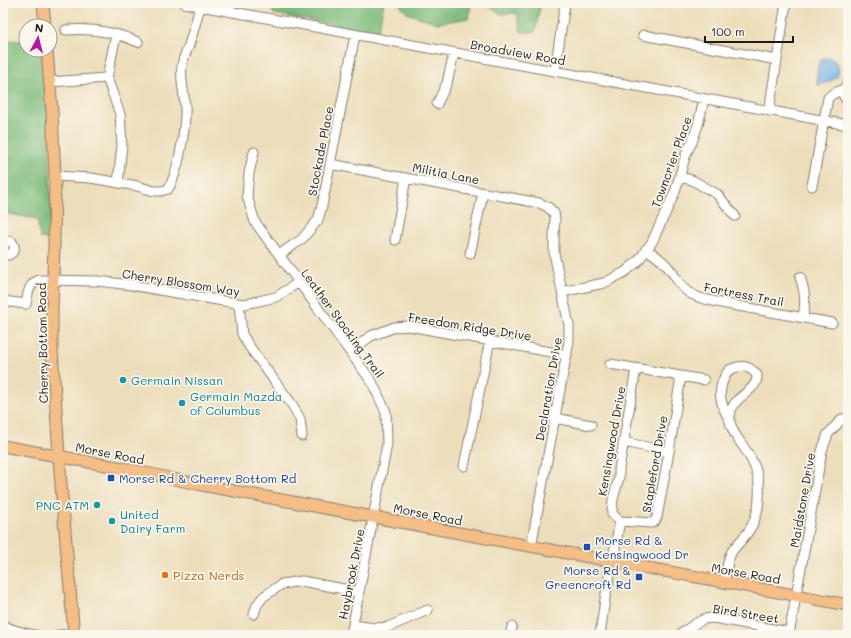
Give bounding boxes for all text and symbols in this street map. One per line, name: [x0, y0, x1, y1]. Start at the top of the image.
north arrow: [18, 18, 58, 58]
scale bar: [705, 18, 793, 44]
text: N: [34, 20, 44, 36]
text: 100 m: [711, 23, 745, 39]
street label: Broadview Road: [469, 36, 567, 68]
street label: Stockade Place: [303, 105, 337, 197]
street label: Towncrier Place: [647, 114, 695, 210]
street label: Militia Lane: [411, 159, 481, 187]
street label: Cherry Blossom Way: [121, 265, 241, 299]
street label: Leather Stocking Trail: [298, 265, 388, 381]
street label: Fortress Trail: [703, 278, 785, 310]
street label: Cherry Bottom Road: [33, 282, 51, 403]
street label: Freedom Ridge Drive: [407, 308, 533, 344]
street label: Declaration Drive: [531, 336, 565, 442]
place label: Germain Nissan: [131, 372, 223, 388]
marker: Germain Nissan: [118, 375, 128, 385]
street label: Kensingwood Drive: [593, 385, 629, 497]
place label: Germain Mazda of Columbus: [190, 388, 282, 418]
marker: Germain Mazda of Columbus: [177, 398, 187, 408]
street label: Stapleford Drive: [638, 414, 670, 514]
street label: Morse Road: [74, 438, 146, 468]
street label: Maidstone Drive: [786, 451, 818, 549]
place label: Morse Rd & Cherry Bottom Rd: [119, 470, 297, 486]
marker: Morse Rd & Cherry Bottom Rd: [106, 473, 116, 483]
place label: PNC ATM: [36, 497, 89, 513]
street label: Morse Road: [392, 499, 464, 529]
marker: PNC ATM: [92, 500, 102, 510]
place label: United Dairy Farm: [120, 506, 185, 536]
marker: United Dairy Farm: [107, 516, 117, 526]
street label: Haybrook Drive: [334, 527, 368, 621]
place label: Morse Rd & Kensingwood Dr: [595, 532, 689, 562]
marker: Morse Rd & Kensingwood Dr: [582, 542, 592, 552]
street label: Morse Road: [710, 559, 782, 587]
place label: Morse Rd & Greencroft Rd: [545, 562, 631, 592]
place label: Pizza Nerds: [173, 567, 245, 583]
marker: Pizza Nerds: [160, 570, 170, 580]
marker: Morse Rd & Greencroft Rd: [634, 572, 644, 582]
street label: Bird Street: [712, 600, 780, 626]

